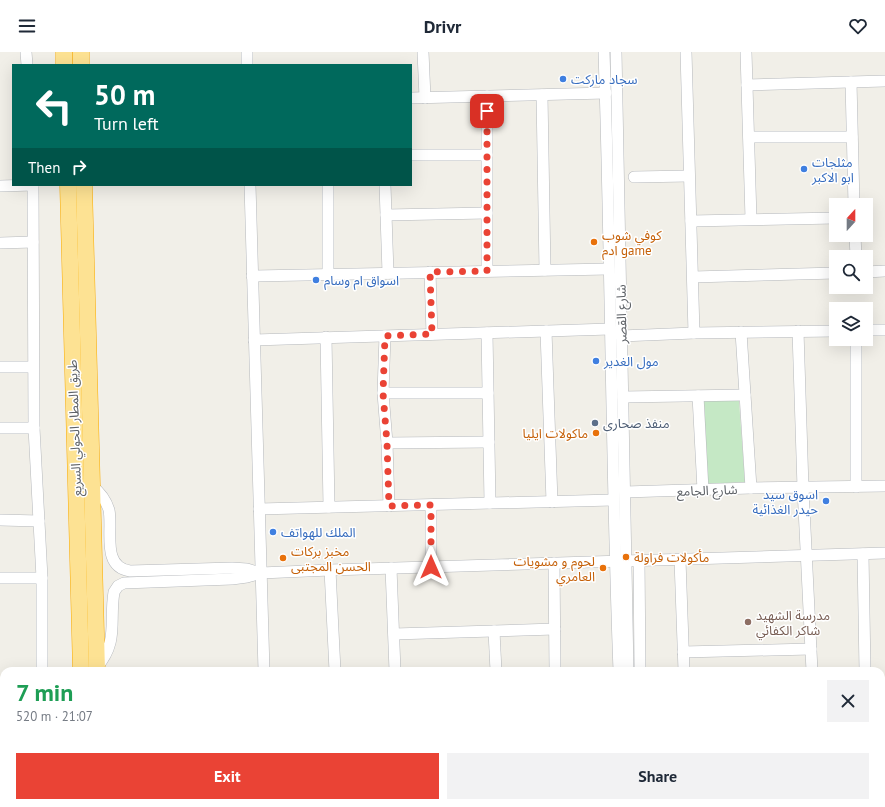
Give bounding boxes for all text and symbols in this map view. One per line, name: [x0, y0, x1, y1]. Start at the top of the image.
icon: menu: [16, 15, 38, 37]
text: Drivr: [424, 15, 461, 38]
icon: heart: [847, 15, 869, 37]
place label: سجاد ماركت: [571, 71, 637, 88]
marker: سجاد ماركت: [558, 74, 568, 84]
text: 50 m: [94, 76, 155, 113]
icon: left: [28, 80, 80, 132]
pin: [470, 94, 504, 128]
icon: arrive: [476, 100, 498, 122]
text: Turn left: [94, 112, 159, 135]
place label: مثلجات ابو الاكبر: [811, 154, 854, 186]
icon: right: [68, 156, 90, 178]
text: Then: [28, 158, 60, 177]
marker: مثلجات ابو الاكبر: [799, 164, 809, 174]
north arrow: [829, 198, 873, 242]
map controls: [829, 198, 873, 346]
place label: كوفي شوب ادم game: [602, 227, 662, 260]
marker: كوفي شوب ادم game: [589, 237, 599, 247]
button: search: [829, 250, 873, 294]
place label: اسواق ام وسام: [324, 272, 399, 290]
marker: اسواق ام وسام: [311, 275, 321, 285]
street label: شارع القصر: [612, 284, 633, 345]
button: layers: [829, 302, 873, 346]
place label: مول الغدير: [603, 353, 659, 370]
marker: مول الغدير: [591, 356, 601, 366]
street label: طريق المطار الحولي السريع: [64, 359, 87, 497]
place label: منفذ صحارى: [603, 415, 670, 432]
marker: منفذ صحارى: [590, 418, 600, 428]
place label: ماكولات ايليا: [522, 425, 588, 442]
marker: ماكولات ايليا: [591, 428, 601, 438]
street label: شارع الجامع: [676, 481, 738, 502]
place label: اسوق سيد حيدر الغذائية: [752, 486, 818, 518]
marker: اسوق سيد حيدر الغذائية: [821, 496, 831, 506]
place label: الملك للهواتف: [281, 524, 356, 541]
marker: الملك للهواتف: [268, 527, 278, 537]
place label: مخبز بركات الحسن المجتبى: [291, 543, 371, 575]
position arrow: [410, 546, 452, 588]
place label: مأكولات فراولة: [634, 549, 709, 566]
marker: مأكولات فراولة: [621, 552, 631, 562]
marker: مخبز بركات الحسن المجتبى: [278, 553, 288, 563]
place label: لحوم و مشويات العامري: [514, 553, 595, 587]
marker: لحوم و مشويات العامري: [598, 563, 608, 573]
place label: مدرسة الشهيد شاكر الكفائي: [756, 607, 830, 641]
marker: مدرسة الشهيد شاكر الكفائي: [743, 617, 753, 627]
text: 7 min: [16, 677, 73, 708]
button: close: [827, 680, 869, 722]
text: 520 m · 21:07: [16, 708, 93, 725]
button: Exit: [16, 753, 439, 799]
button: Share: [447, 753, 869, 799]

